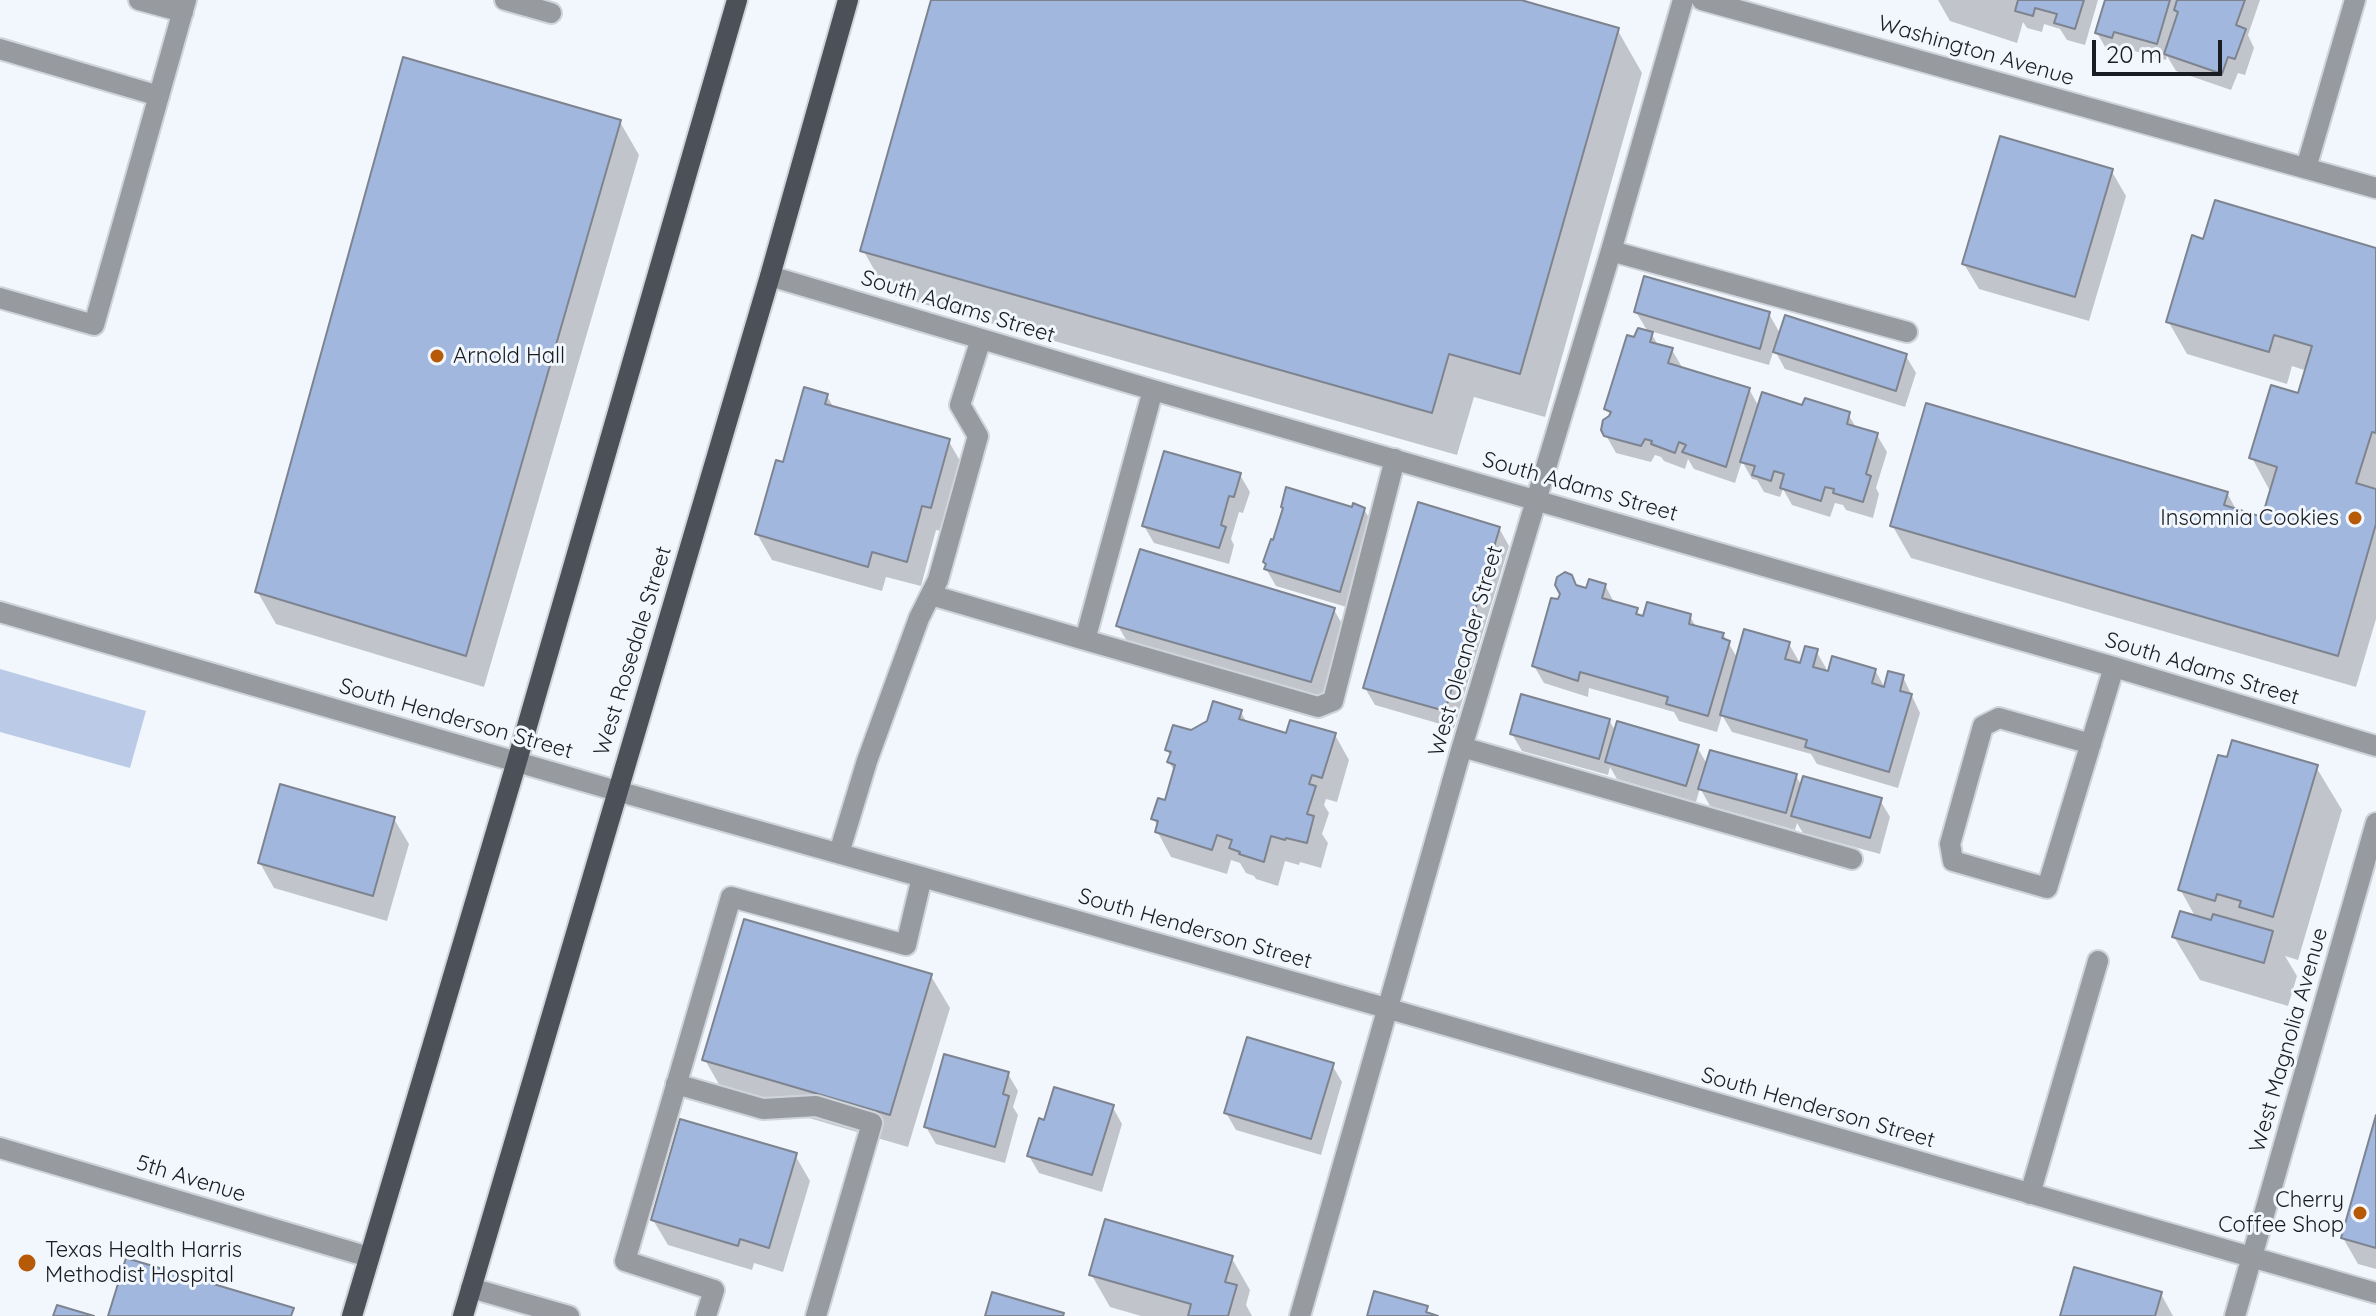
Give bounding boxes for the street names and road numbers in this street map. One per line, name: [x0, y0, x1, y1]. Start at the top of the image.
street label: Washington Avenue: [1875, 10, 2077, 92]
street label: South Adams Street: [858, 265, 1058, 349]
street label: South Adams Street: [1479, 447, 1681, 527]
street label: West Rosedale Street: [589, 543, 677, 759]
street label: West Oleander Street: [1423, 543, 1509, 759]
street label: South Adams Street: [2102, 627, 2302, 711]
street label: South Henderson Street: [336, 673, 576, 765]
street label: South Henderson Street: [1075, 883, 1315, 975]
street label: West Magnolia Avenue: [2244, 925, 2334, 1155]
street label: South Henderson Street: [1698, 1062, 1938, 1154]
street label: 5th Avenue: [133, 1150, 249, 1208]

